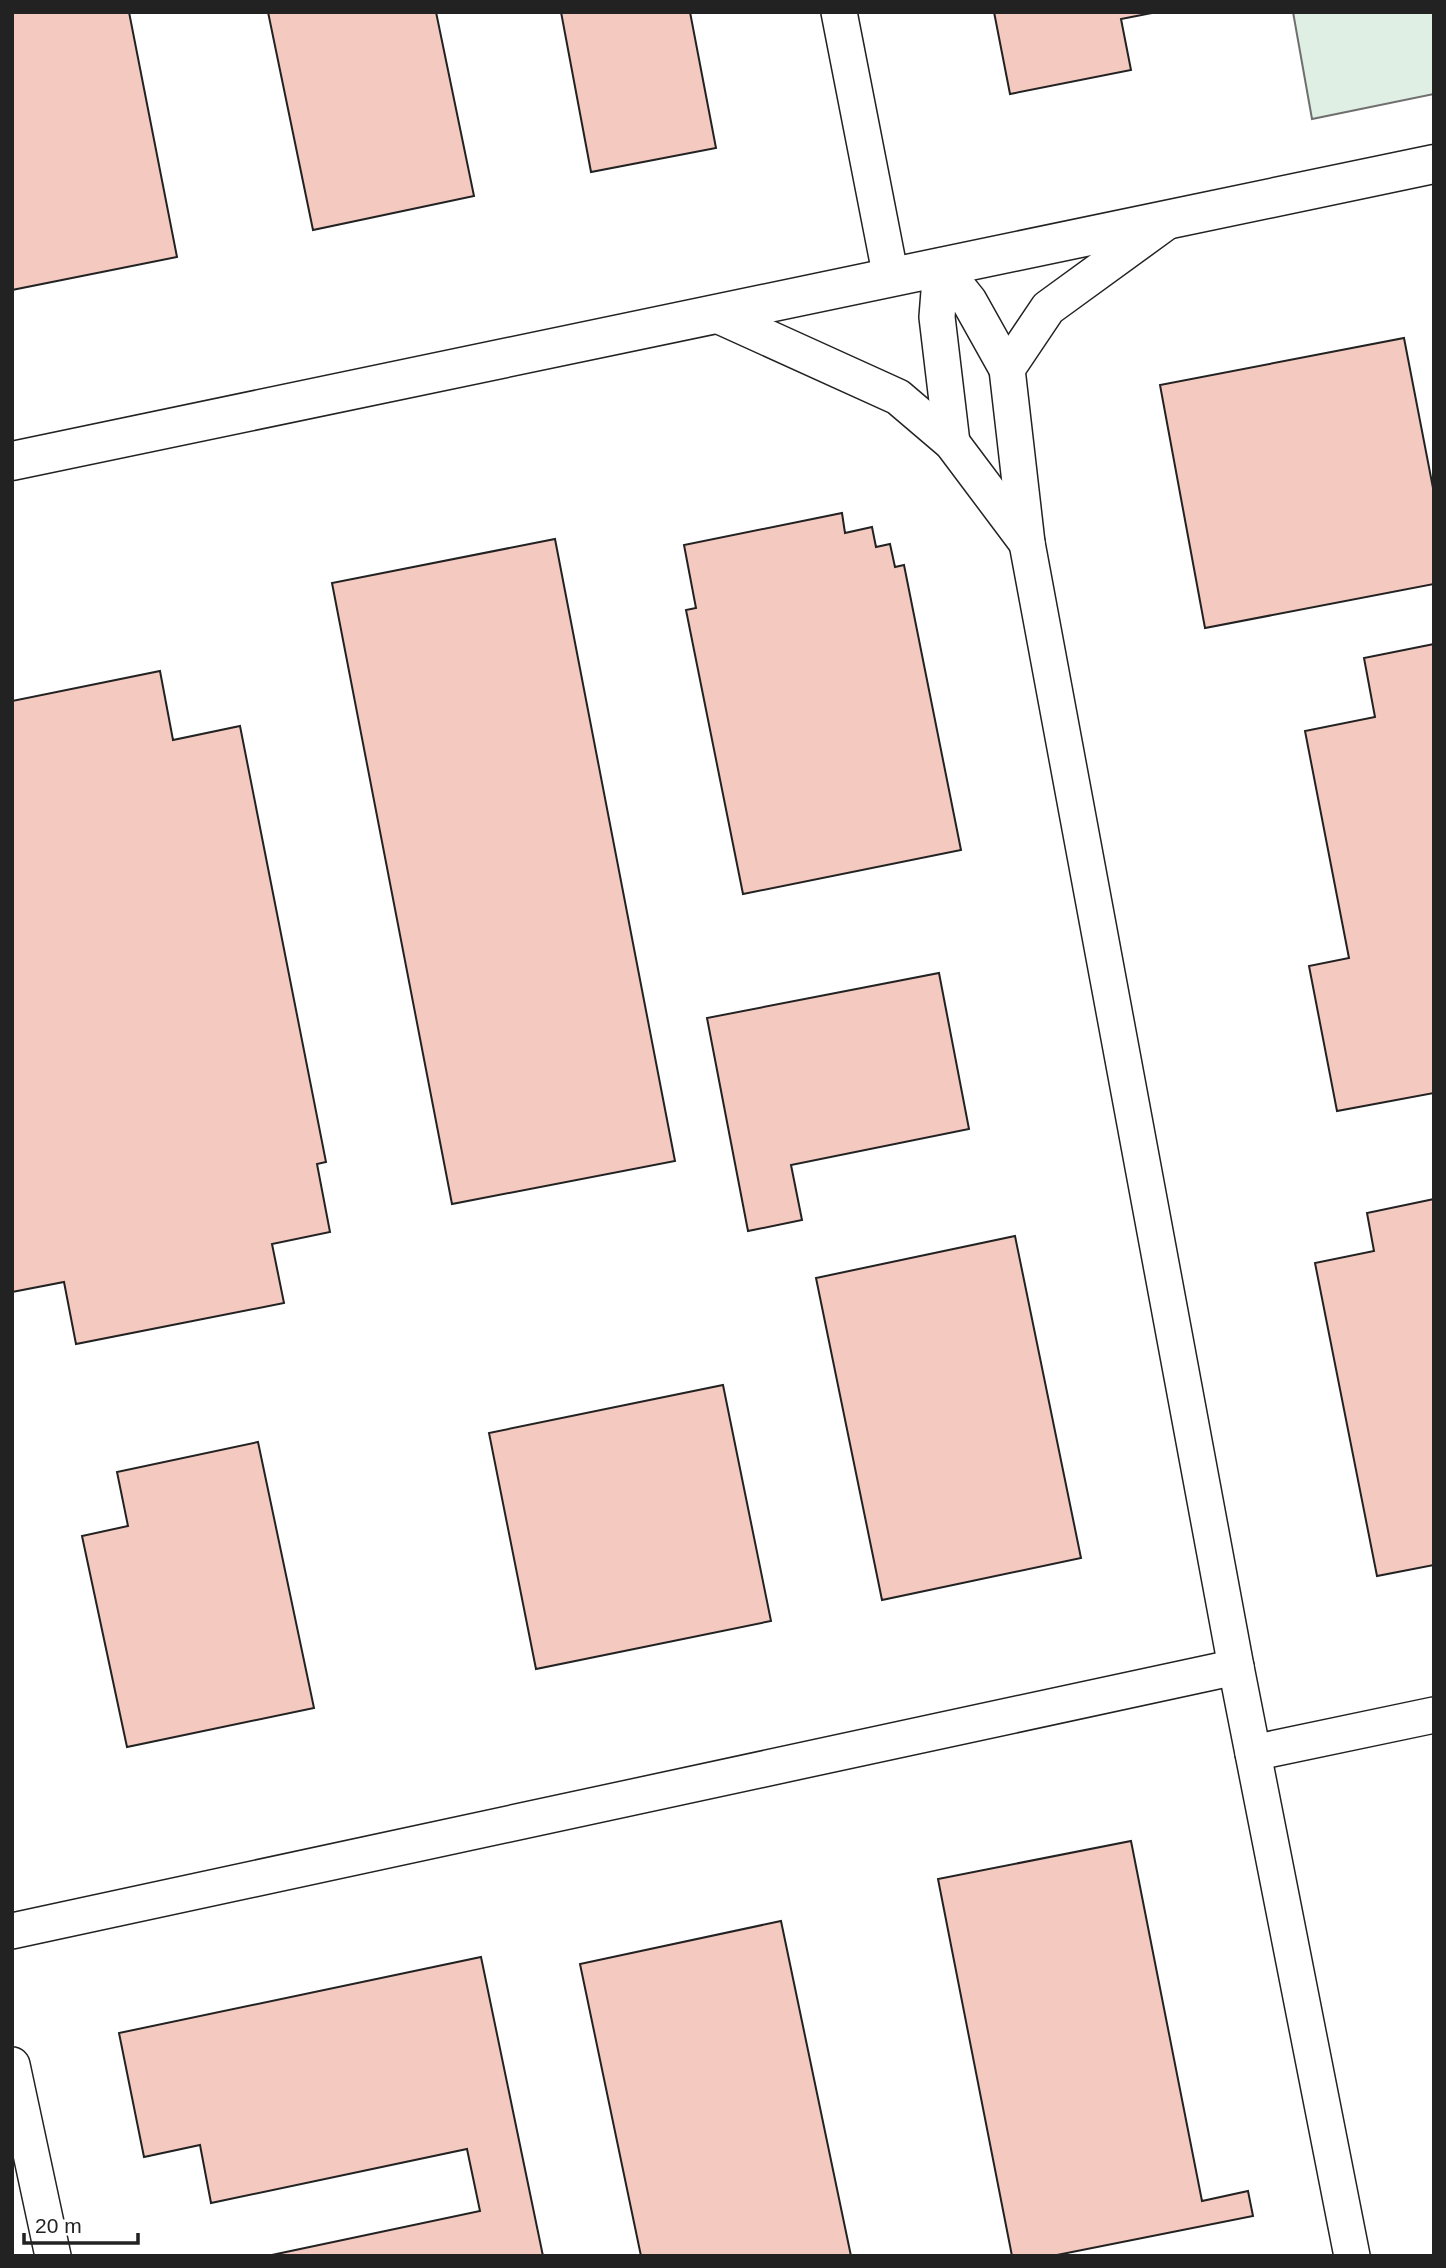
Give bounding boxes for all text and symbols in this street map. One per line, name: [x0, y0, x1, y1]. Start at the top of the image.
scale bar: [24, 2202, 138, 2246]
text: 20 m: [35, 2214, 82, 2237]

